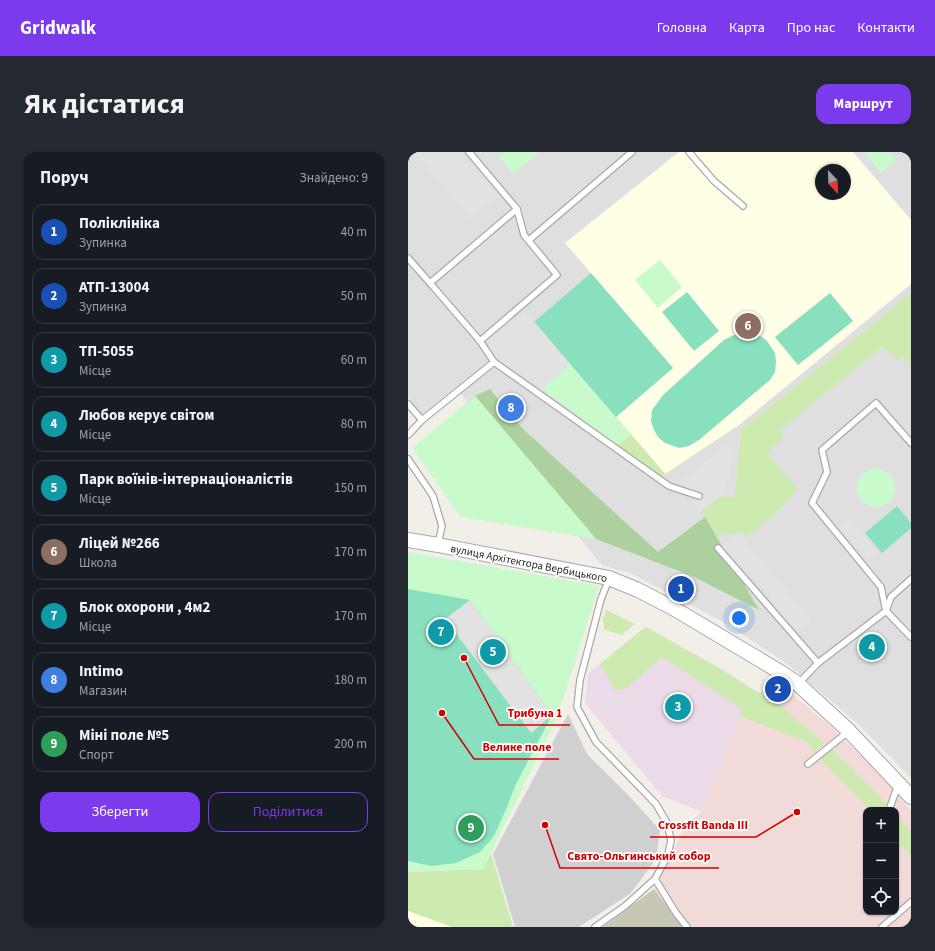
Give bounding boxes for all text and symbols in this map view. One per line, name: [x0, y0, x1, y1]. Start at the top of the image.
text: Gridwalk: [20, 15, 96, 42]
text: Головна: [657, 18, 707, 38]
text: Карта: [729, 18, 765, 38]
text: Про нас: [787, 18, 835, 38]
text: Контакти: [857, 18, 915, 38]
text: Як дістатися: [24, 84, 185, 124]
button: Маршрут: [816, 84, 911, 124]
north arrow: [815, 164, 851, 200]
text: Поруч: [40, 166, 89, 190]
text: Знайдено: 9: [300, 169, 368, 187]
text: Поліклініка: [79, 213, 160, 234]
text: 1: [51, 223, 57, 241]
text: 40 m: [341, 223, 367, 241]
text: Зупинка: [79, 234, 127, 252]
text: АТП-13004: [79, 277, 149, 298]
text: 2: [51, 287, 57, 305]
text: 50 m: [341, 287, 367, 305]
text: Зупинка: [79, 298, 127, 316]
pin: 6: [735, 311, 761, 341]
text: ТП-5055: [79, 341, 134, 362]
text: 3: [51, 351, 57, 369]
text: 60 m: [341, 351, 367, 369]
text: Місце: [79, 362, 111, 380]
pin: 8: [498, 393, 524, 423]
text: Любов керує світом: [79, 405, 214, 426]
text: 4: [51, 415, 57, 433]
text: 80 m: [341, 415, 367, 433]
text: Місце: [79, 426, 111, 444]
text: Парк воїнів-інтернаціоналістів: [79, 469, 293, 490]
text: 5: [51, 479, 57, 497]
text: 150 m: [334, 479, 367, 497]
text: Місце: [79, 490, 111, 508]
text: Ліцей №266: [79, 533, 160, 554]
street label: вулиця Архітектора Вербицького: [449, 541, 609, 586]
text: 6: [51, 543, 57, 561]
text: 170 m: [334, 543, 367, 561]
text: Школа: [79, 554, 117, 572]
pin: 1: [668, 574, 694, 604]
text: Блок охорони , 4м2: [79, 597, 210, 618]
text: 7: [51, 607, 57, 625]
text: 170 m: [334, 607, 367, 625]
your location: [729, 608, 749, 628]
pin: 7: [428, 617, 454, 647]
text: Місце: [79, 618, 111, 636]
pin: 4: [859, 632, 885, 662]
pin: 5: [480, 637, 506, 667]
text: Intimo: [79, 661, 123, 682]
text: 8: [51, 671, 57, 689]
text: 180 m: [334, 671, 367, 689]
pin: 2: [765, 674, 791, 704]
text: Магазин: [79, 682, 127, 700]
pin: 3: [665, 692, 691, 722]
callout: Трибуна 1: [499, 701, 570, 725]
text: Трибуна 1: [508, 705, 562, 722]
text: Міні поле №5: [79, 725, 169, 746]
text: 9: [51, 735, 57, 753]
text: 200 m: [334, 735, 367, 753]
callout: Велике поле: [474, 735, 559, 759]
text: Велике поле: [483, 739, 551, 756]
text: Спорт: [79, 746, 114, 764]
button: Зберегти: [40, 792, 200, 832]
button: Поділитися: [208, 792, 368, 832]
map controls: [863, 807, 899, 915]
button: +: [863, 807, 899, 843]
pin: 9: [458, 813, 484, 843]
callout: Crossfit Banda III: [650, 813, 756, 837]
text: Crossfit Banda III: [658, 817, 748, 834]
button: −: [863, 843, 899, 879]
callout: Свято-Ольгинський собор: [560, 844, 719, 868]
text: Свято-Ольгинський собор: [567, 848, 711, 865]
button: locate: [863, 879, 899, 915]

